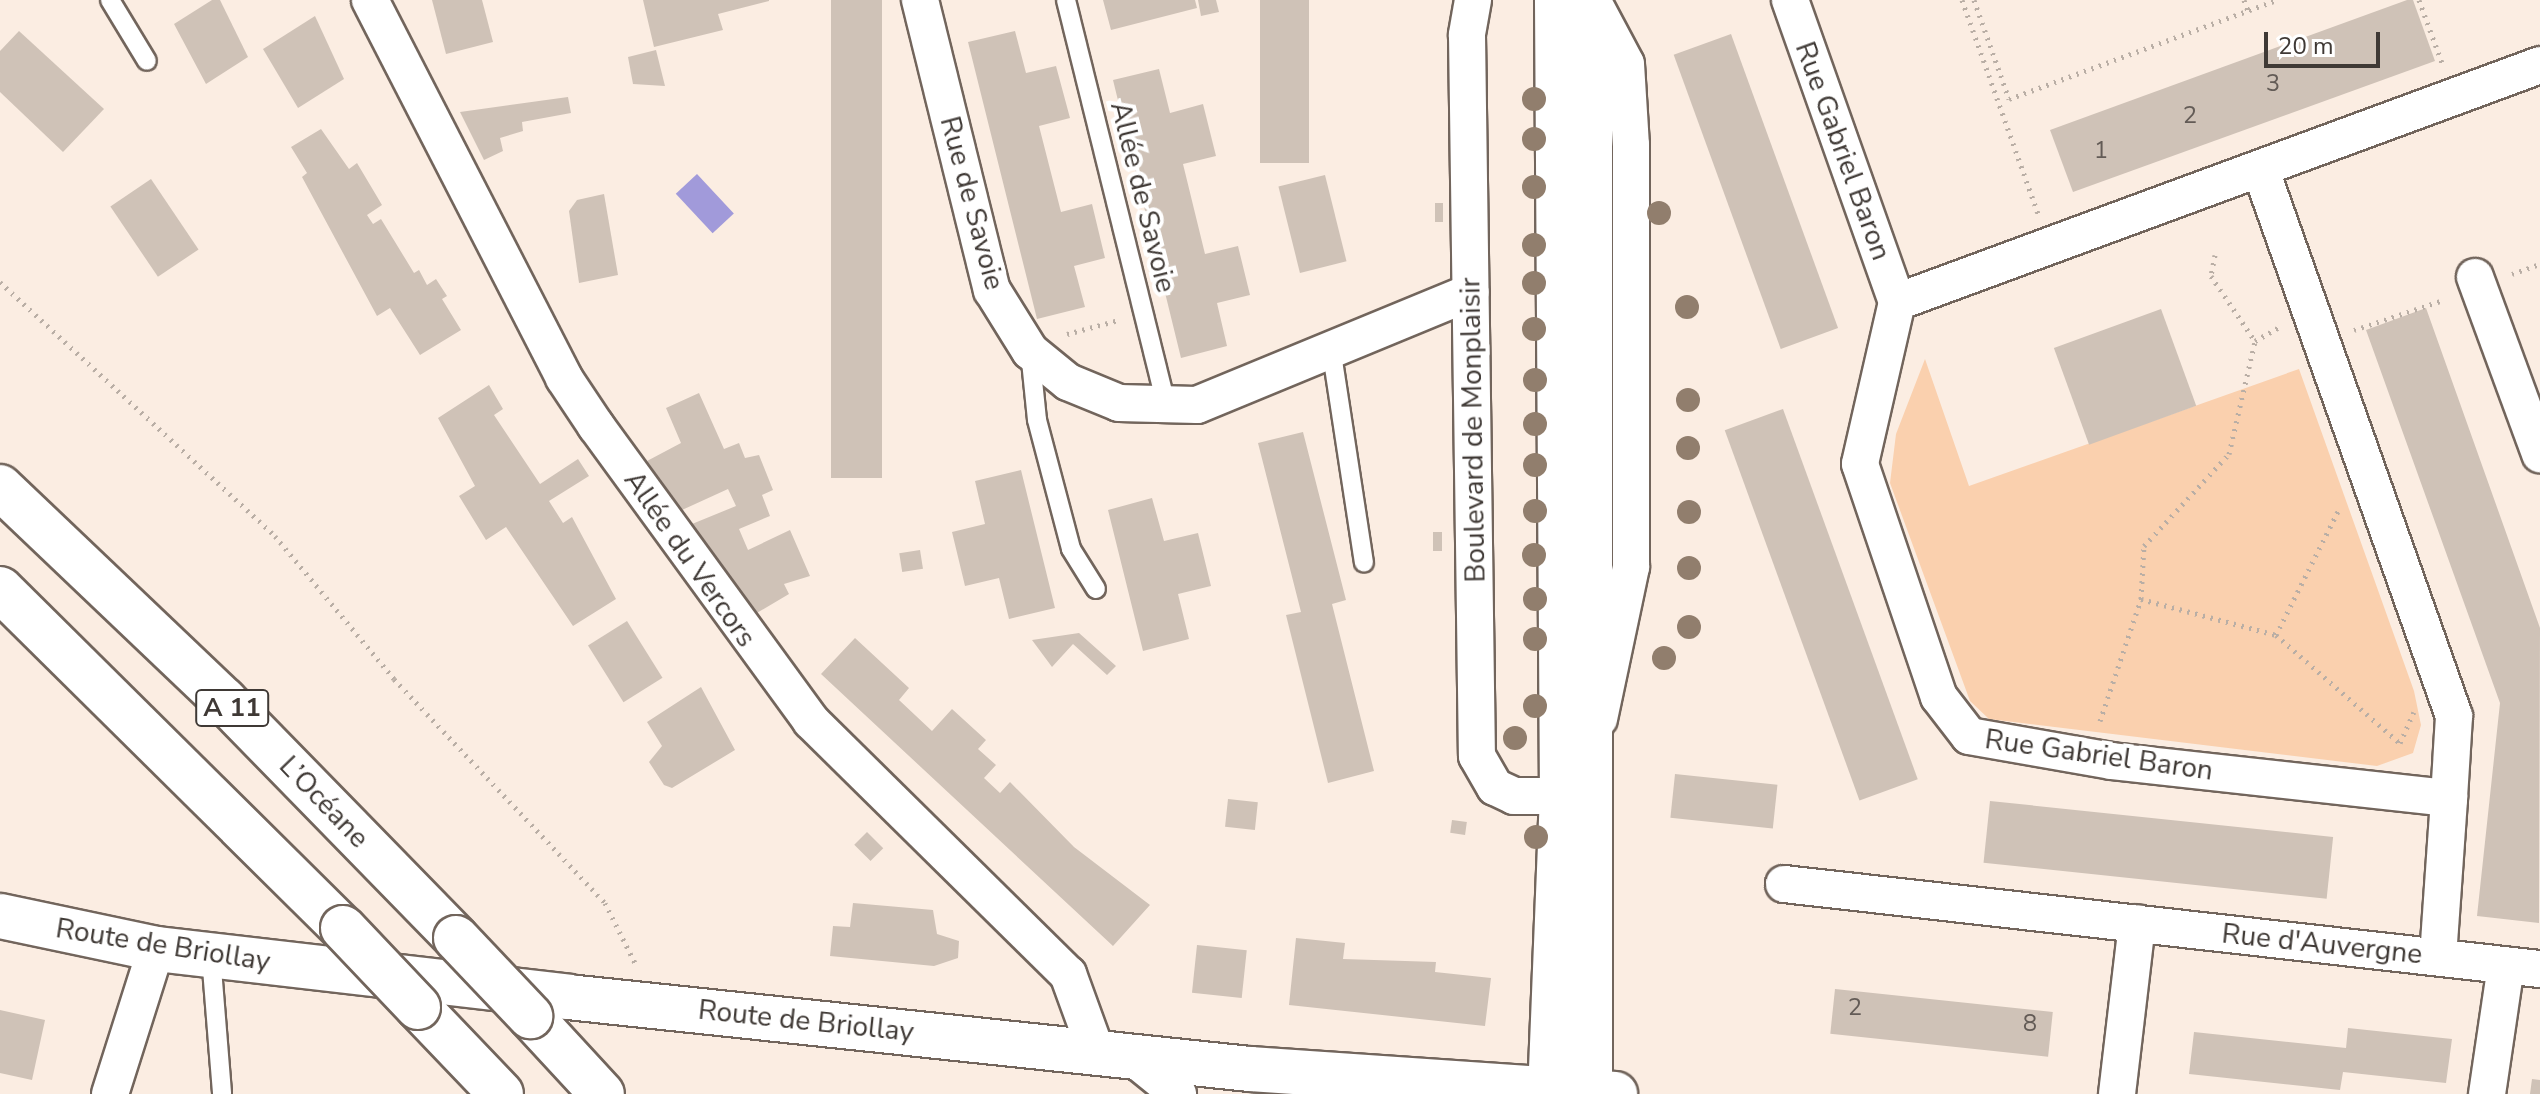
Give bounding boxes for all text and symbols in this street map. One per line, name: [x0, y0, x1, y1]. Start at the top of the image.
scale bar: [2268, 16, 2384, 66]
text: 20 m: [2278, 30, 2334, 62]
street label: Rue Gabriel Baron: [1788, 37, 1898, 265]
house number: 3: [2266, 70, 2280, 98]
street label: Allée de Savoie: [1103, 98, 1183, 296]
house number: 2: [2183, 102, 2197, 130]
street label: Rue de Savoie: [933, 113, 1011, 293]
house number: 1: [2094, 137, 2108, 165]
street label: Boulevard de Monplaisir: [1454, 277, 1492, 583]
street label: Allée du Vercors: [617, 465, 763, 653]
road number: A 11: [194, 686, 270, 730]
street label: Rue Gabriel Baron: [1983, 722, 2215, 788]
street label: L’Océane: [272, 749, 376, 855]
street label: Route de Briollay: [53, 911, 273, 979]
street label: Rue d'Auvergne: [2220, 917, 2424, 971]
street label: Route de Briollay: [697, 993, 915, 1049]
house number: 2: [1848, 994, 1862, 1022]
house number: 8: [2023, 1010, 2037, 1038]

